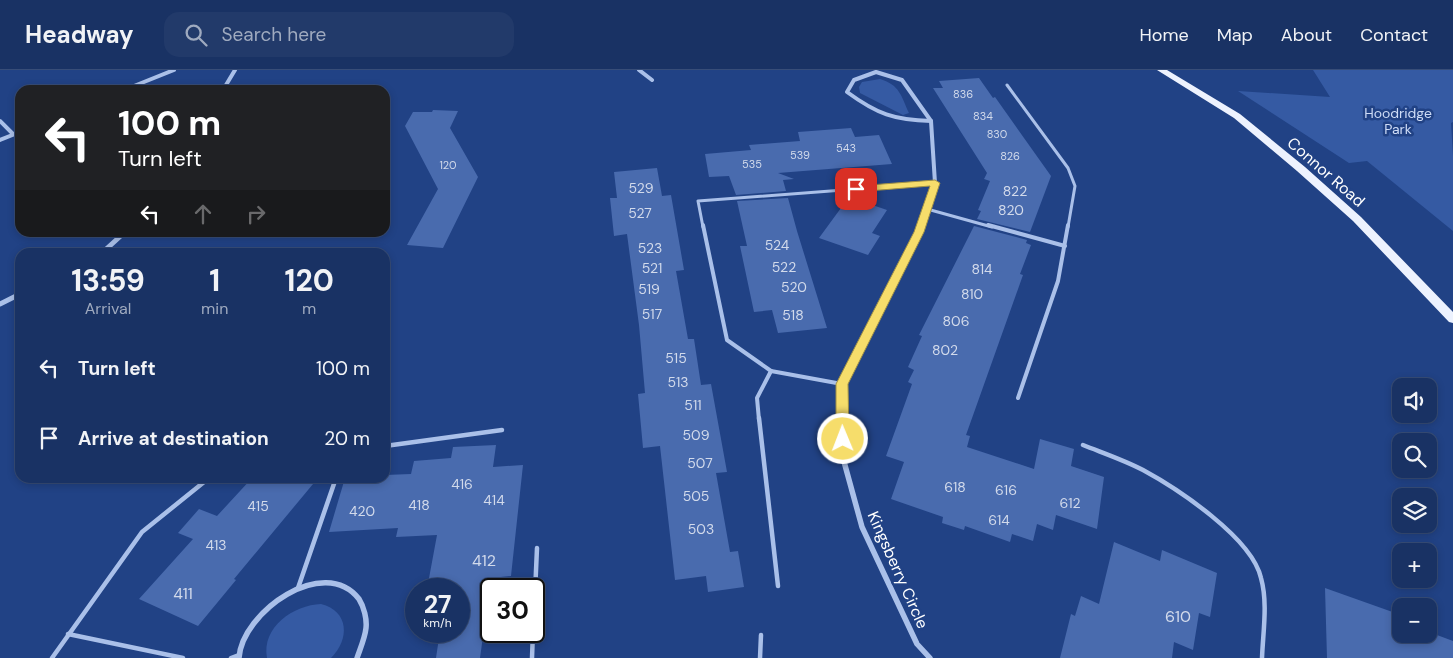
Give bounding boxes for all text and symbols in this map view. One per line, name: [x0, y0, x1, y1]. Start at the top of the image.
search box: [164, 12, 514, 57]
text: Headway: [25, 19, 134, 50]
icon: search: [182, 21, 210, 49]
text: Search here: [222, 22, 326, 47]
text: Home: [1139, 23, 1189, 47]
text: Map: [1217, 23, 1253, 47]
text: About: [1281, 23, 1332, 47]
text: Contact: [1360, 23, 1428, 47]
house number: 836: [953, 87, 973, 101]
text: 100 m: [118, 100, 221, 146]
park label: Hoodridge Park: [1364, 104, 1432, 138]
icon: left: [35, 105, 100, 170]
house number: 834: [973, 109, 993, 123]
house number: 830: [987, 127, 1007, 141]
street label: Connor Road: [1283, 133, 1369, 211]
house number: 543: [836, 141, 856, 155]
text: Turn left: [118, 144, 202, 173]
house number: 539: [790, 148, 810, 162]
house number: 826: [1000, 149, 1020, 163]
house number: 535: [742, 157, 762, 171]
house number: 120: [439, 158, 457, 172]
pin: [835, 168, 877, 210]
icon: arrive: [842, 175, 870, 203]
house number: 529: [628, 179, 654, 197]
house number: 822: [1003, 182, 1027, 200]
icon: left: [136, 200, 164, 228]
icon: ahead: [189, 200, 217, 228]
icon: right: [242, 200, 270, 228]
house number: 820: [998, 201, 1024, 219]
house number: 527: [628, 204, 652, 222]
house number: 524: [765, 236, 790, 254]
house number: 523: [638, 239, 662, 257]
house number: 522: [772, 258, 796, 276]
house number: 521: [642, 259, 662, 277]
house number: 814: [971, 260, 993, 278]
text: 13:59: [71, 261, 145, 300]
text: 1: [209, 261, 220, 300]
text: 120: [285, 261, 334, 300]
house number: 520: [781, 278, 807, 296]
house number: 519: [638, 280, 660, 298]
house number: 810: [961, 285, 983, 303]
text: Arrival: [85, 298, 131, 319]
text: min: [201, 298, 228, 319]
text: m: [302, 298, 316, 319]
house number: 517: [642, 305, 662, 323]
house number: 518: [782, 306, 804, 324]
house number: 806: [943, 312, 969, 330]
house number: 802: [932, 341, 958, 359]
house number: 515: [665, 349, 687, 367]
icon: left: [35, 354, 63, 382]
text: Turn left: [78, 356, 156, 381]
text: 100 m: [316, 356, 370, 381]
house number: 513: [667, 373, 689, 391]
map controls: [1392, 378, 1437, 643]
button: sound: [1392, 378, 1437, 423]
house number: 511: [684, 396, 702, 414]
position arrow: [816, 412, 868, 464]
icon: arrive: [35, 424, 63, 452]
text: Arrive at destination: [78, 426, 269, 451]
text: 20 m: [324, 426, 370, 451]
house number: 509: [683, 426, 710, 444]
button: search: [1392, 433, 1437, 478]
house number: 507: [687, 454, 713, 472]
house number: 416: [451, 475, 473, 493]
house number: 618: [944, 478, 966, 496]
house number: 616: [995, 481, 1017, 499]
house number: 505: [683, 487, 709, 505]
button: layers: [1392, 488, 1437, 533]
house number: 414: [483, 491, 505, 509]
house number: 612: [1059, 494, 1081, 512]
house number: 418: [408, 496, 430, 514]
house number: 415: [247, 497, 269, 515]
house number: 420: [349, 502, 375, 520]
street label: Kingsberry Circle: [863, 508, 933, 632]
house number: 614: [988, 511, 1010, 529]
house number: 503: [688, 520, 714, 538]
house number: 413: [205, 536, 227, 554]
button: +: [1392, 543, 1437, 588]
house number: 412: [472, 550, 496, 571]
speed limit sign: 30: [480, 578, 545, 643]
house number: 411: [173, 583, 193, 604]
text: 27: [424, 588, 451, 621]
button: −: [1392, 598, 1437, 643]
house number: 610: [1165, 606, 1191, 627]
text: km/h: [423, 615, 452, 631]

